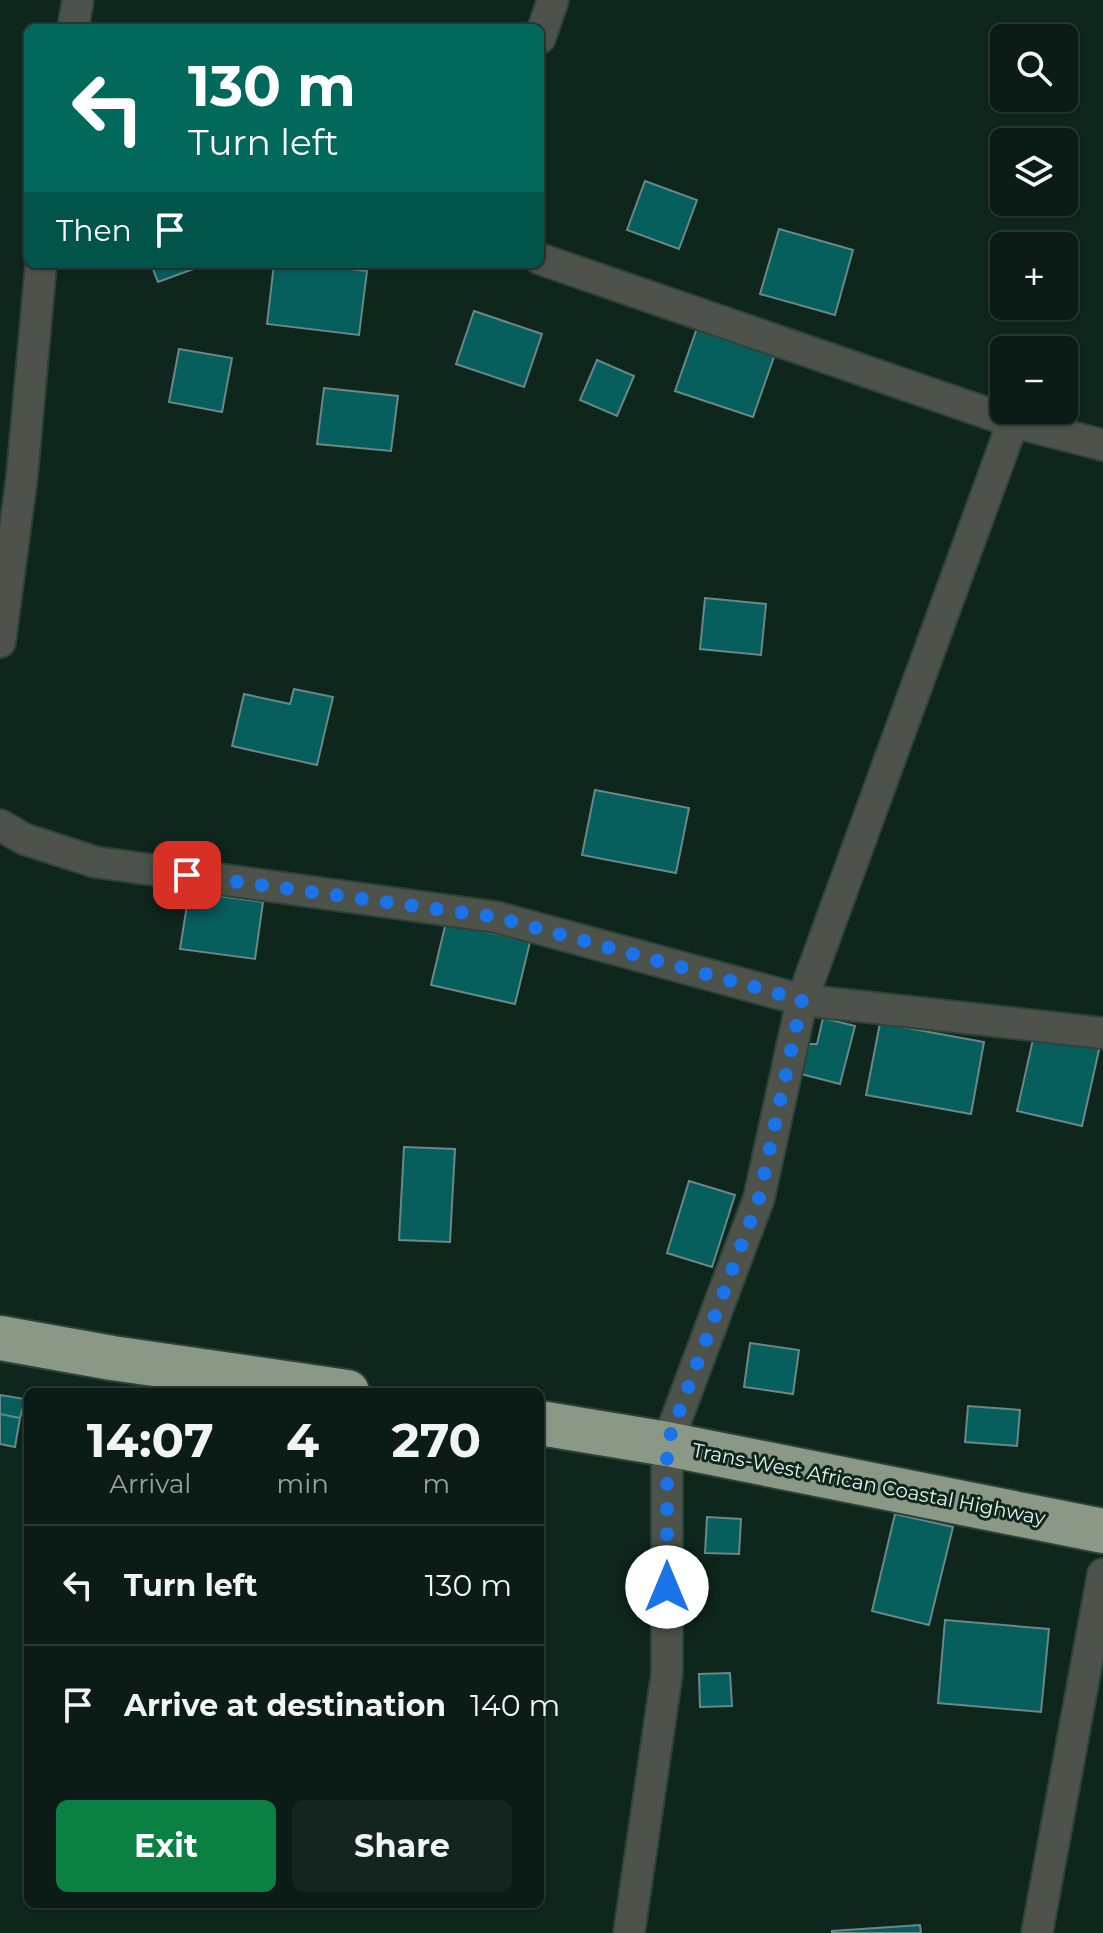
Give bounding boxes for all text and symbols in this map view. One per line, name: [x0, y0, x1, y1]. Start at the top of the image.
map controls: [990, 24, 1078, 424]
button: search: [990, 24, 1078, 112]
text: 130 m: [188, 52, 356, 120]
icon: left: [56, 56, 160, 160]
text: Turn left: [188, 120, 339, 164]
button: layers: [990, 128, 1078, 216]
icon: arrive: [148, 208, 192, 252]
text: Then: [56, 212, 132, 249]
button: +: [990, 232, 1078, 320]
button: −: [990, 336, 1078, 424]
pin: [153, 841, 221, 909]
icon: arrive: [165, 853, 209, 897]
text: 14:07: [87, 1411, 214, 1469]
text: 4: [286, 1411, 319, 1469]
text: 270: [392, 1411, 481, 1469]
street label: Trans-West African Coastal Highway: [690, 1438, 1048, 1530]
text: Arrival: [109, 1468, 191, 1500]
text: min: [277, 1468, 329, 1500]
text: m: [423, 1468, 450, 1500]
position arrow: [625, 1545, 709, 1629]
icon: left: [56, 1563, 100, 1607]
text: Turn left: [124, 1567, 257, 1604]
text: 130 m: [425, 1567, 512, 1604]
icon: arrive: [56, 1683, 100, 1727]
text: Arrive at destination: [124, 1687, 446, 1724]
text: 140 m: [470, 1687, 560, 1724]
button: Exit: [56, 1800, 276, 1892]
button: Share: [292, 1800, 512, 1892]

